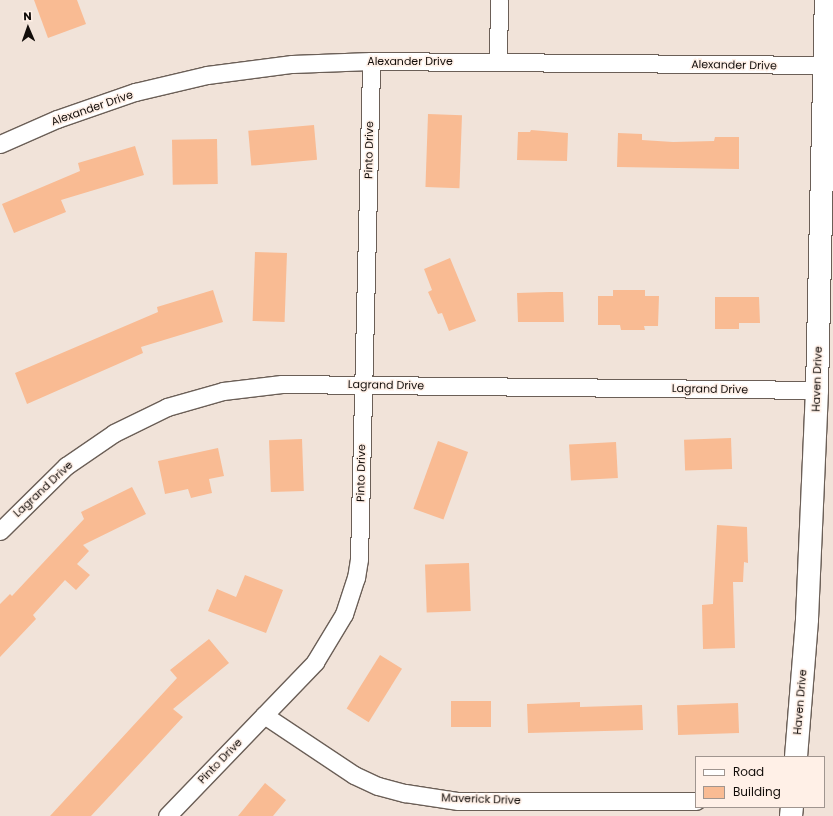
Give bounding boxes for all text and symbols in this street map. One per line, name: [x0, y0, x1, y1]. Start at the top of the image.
north arrow: [8, 8, 48, 48]
text: N: [23, 8, 32, 24]
street label: Alexander Drive: [367, 54, 453, 68]
street label: Alexander Drive: [691, 58, 777, 72]
street label: Alexander Drive: [49, 88, 135, 128]
street label: Pinto Drive: [362, 121, 376, 179]
street label: Haven Drive: [809, 346, 825, 412]
street label: Lagrand Drive: [348, 378, 424, 392]
street label: Lagrand Drive: [672, 382, 748, 396]
street label: Pinto Drive: [354, 444, 368, 502]
street label: Lagrand Drive: [11, 458, 75, 520]
street label: Haven Drive: [791, 669, 809, 735]
street label: Pinto Drive: [195, 736, 245, 786]
legend: [695, 756, 825, 808]
text: Road: [733, 763, 764, 780]
text: Building: [733, 783, 781, 800]
street label: Maverick Drive: [441, 791, 521, 807]

